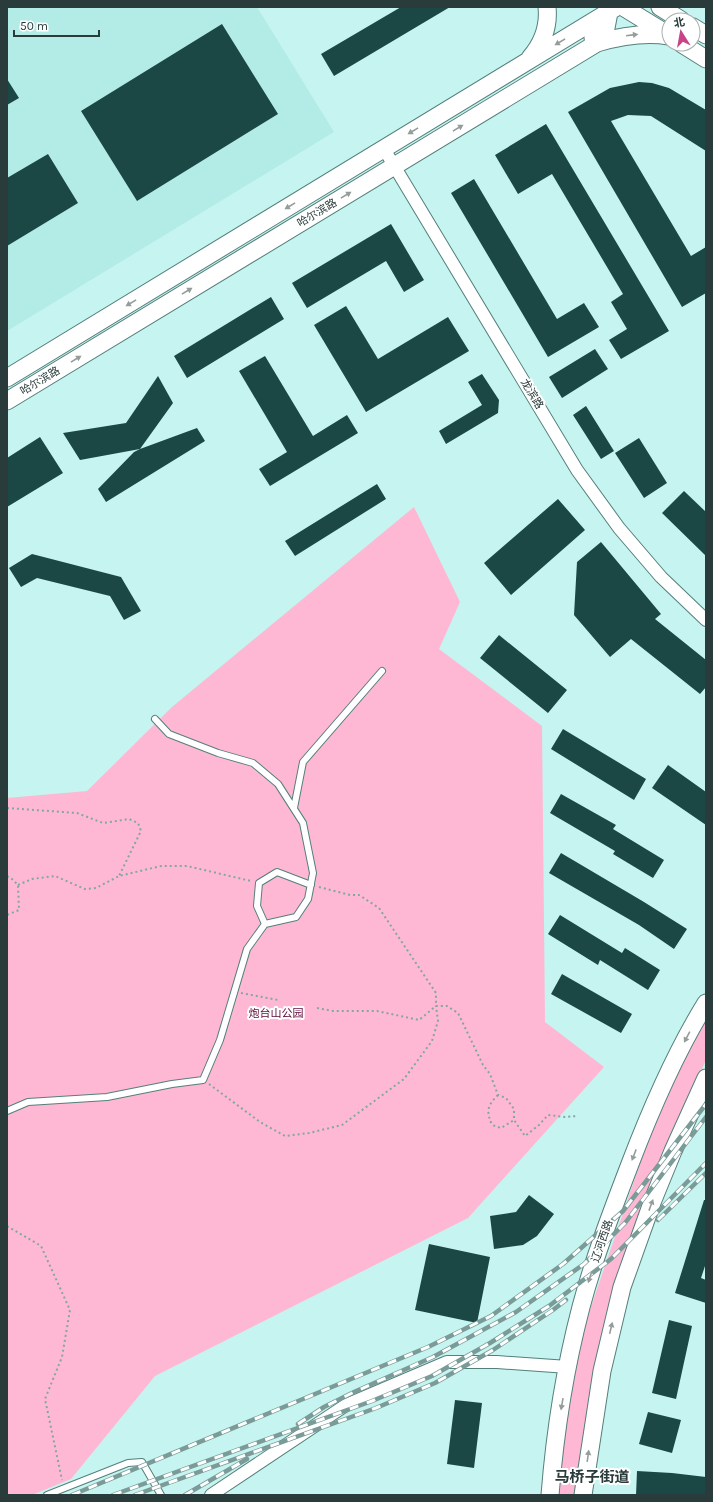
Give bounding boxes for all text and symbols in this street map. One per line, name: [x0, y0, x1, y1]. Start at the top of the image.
scale bar: [14, 12, 99, 38]
north arrow: [661, 12, 701, 52]
text: 北: [673, 15, 686, 30]
text: 50 m: [20, 19, 48, 33]
one-way arrow: [626, 32, 638, 38]
one-way arrow: [554, 38, 566, 45]
one-way arrow: [452, 124, 464, 131]
one-way arrow: [407, 128, 419, 135]
one-way arrow: [341, 191, 351, 199]
street label: 哈尔滨路: [295, 196, 339, 230]
one-way arrow: [285, 202, 295, 210]
one-way arrow: [181, 288, 193, 295]
one-way arrow: [125, 299, 137, 306]
one-way arrow: [71, 355, 81, 363]
street label: 哈尔滨路: [18, 364, 62, 398]
street label: 龙滨路: [518, 377, 546, 411]
park label: 炮台山公园: [249, 1007, 304, 1020]
one-way arrow: [684, 1031, 690, 1043]
one-way arrow: [630, 1150, 636, 1162]
one-way arrow: [648, 1198, 654, 1210]
street label: 辽河西路: [589, 1218, 615, 1264]
one-way arrow: [587, 1272, 593, 1284]
one-way arrow: [609, 1322, 615, 1335]
one-way arrow: [559, 1398, 565, 1410]
one-way arrow: [585, 1450, 591, 1462]
district label: 马桥子街道: [554, 1468, 630, 1486]

